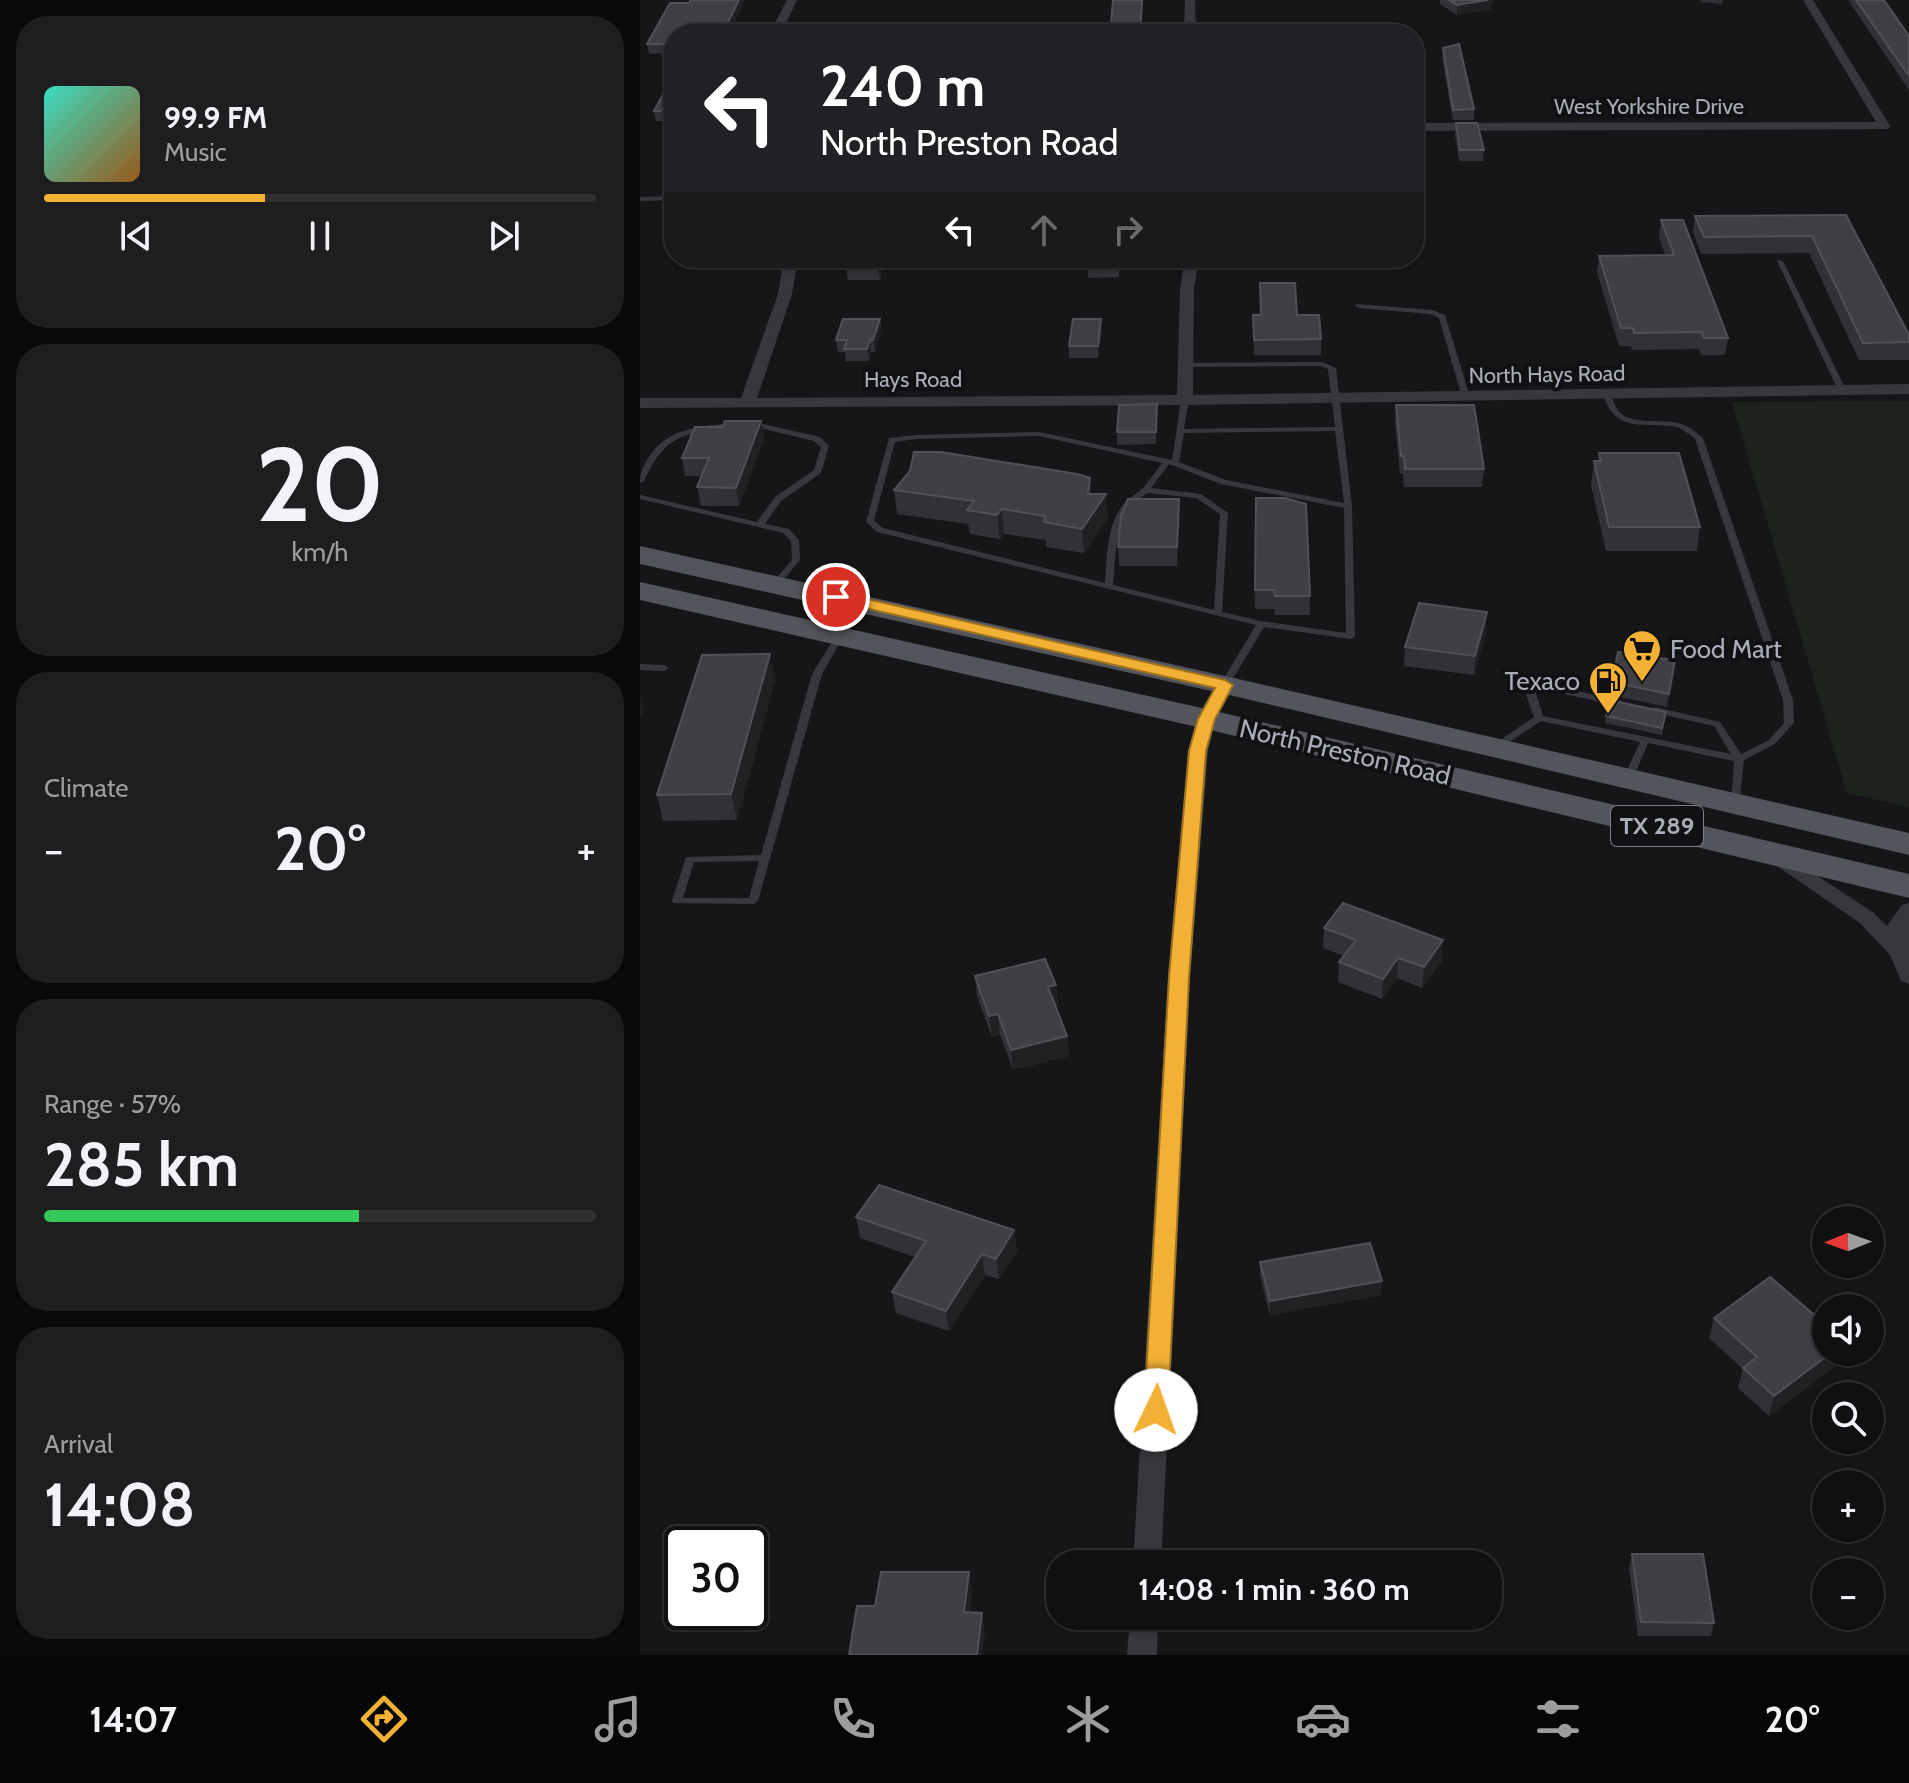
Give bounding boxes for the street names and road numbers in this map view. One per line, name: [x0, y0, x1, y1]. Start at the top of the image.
street label: West Yorkshire Drive: [1554, 93, 1744, 120]
street label: North Hays Road: [1468, 360, 1626, 389]
street label: Hays Road: [864, 366, 962, 393]
street label: North Preston Road: [1236, 712, 1454, 792]
road number: TX 289: [1611, 806, 1703, 846]

